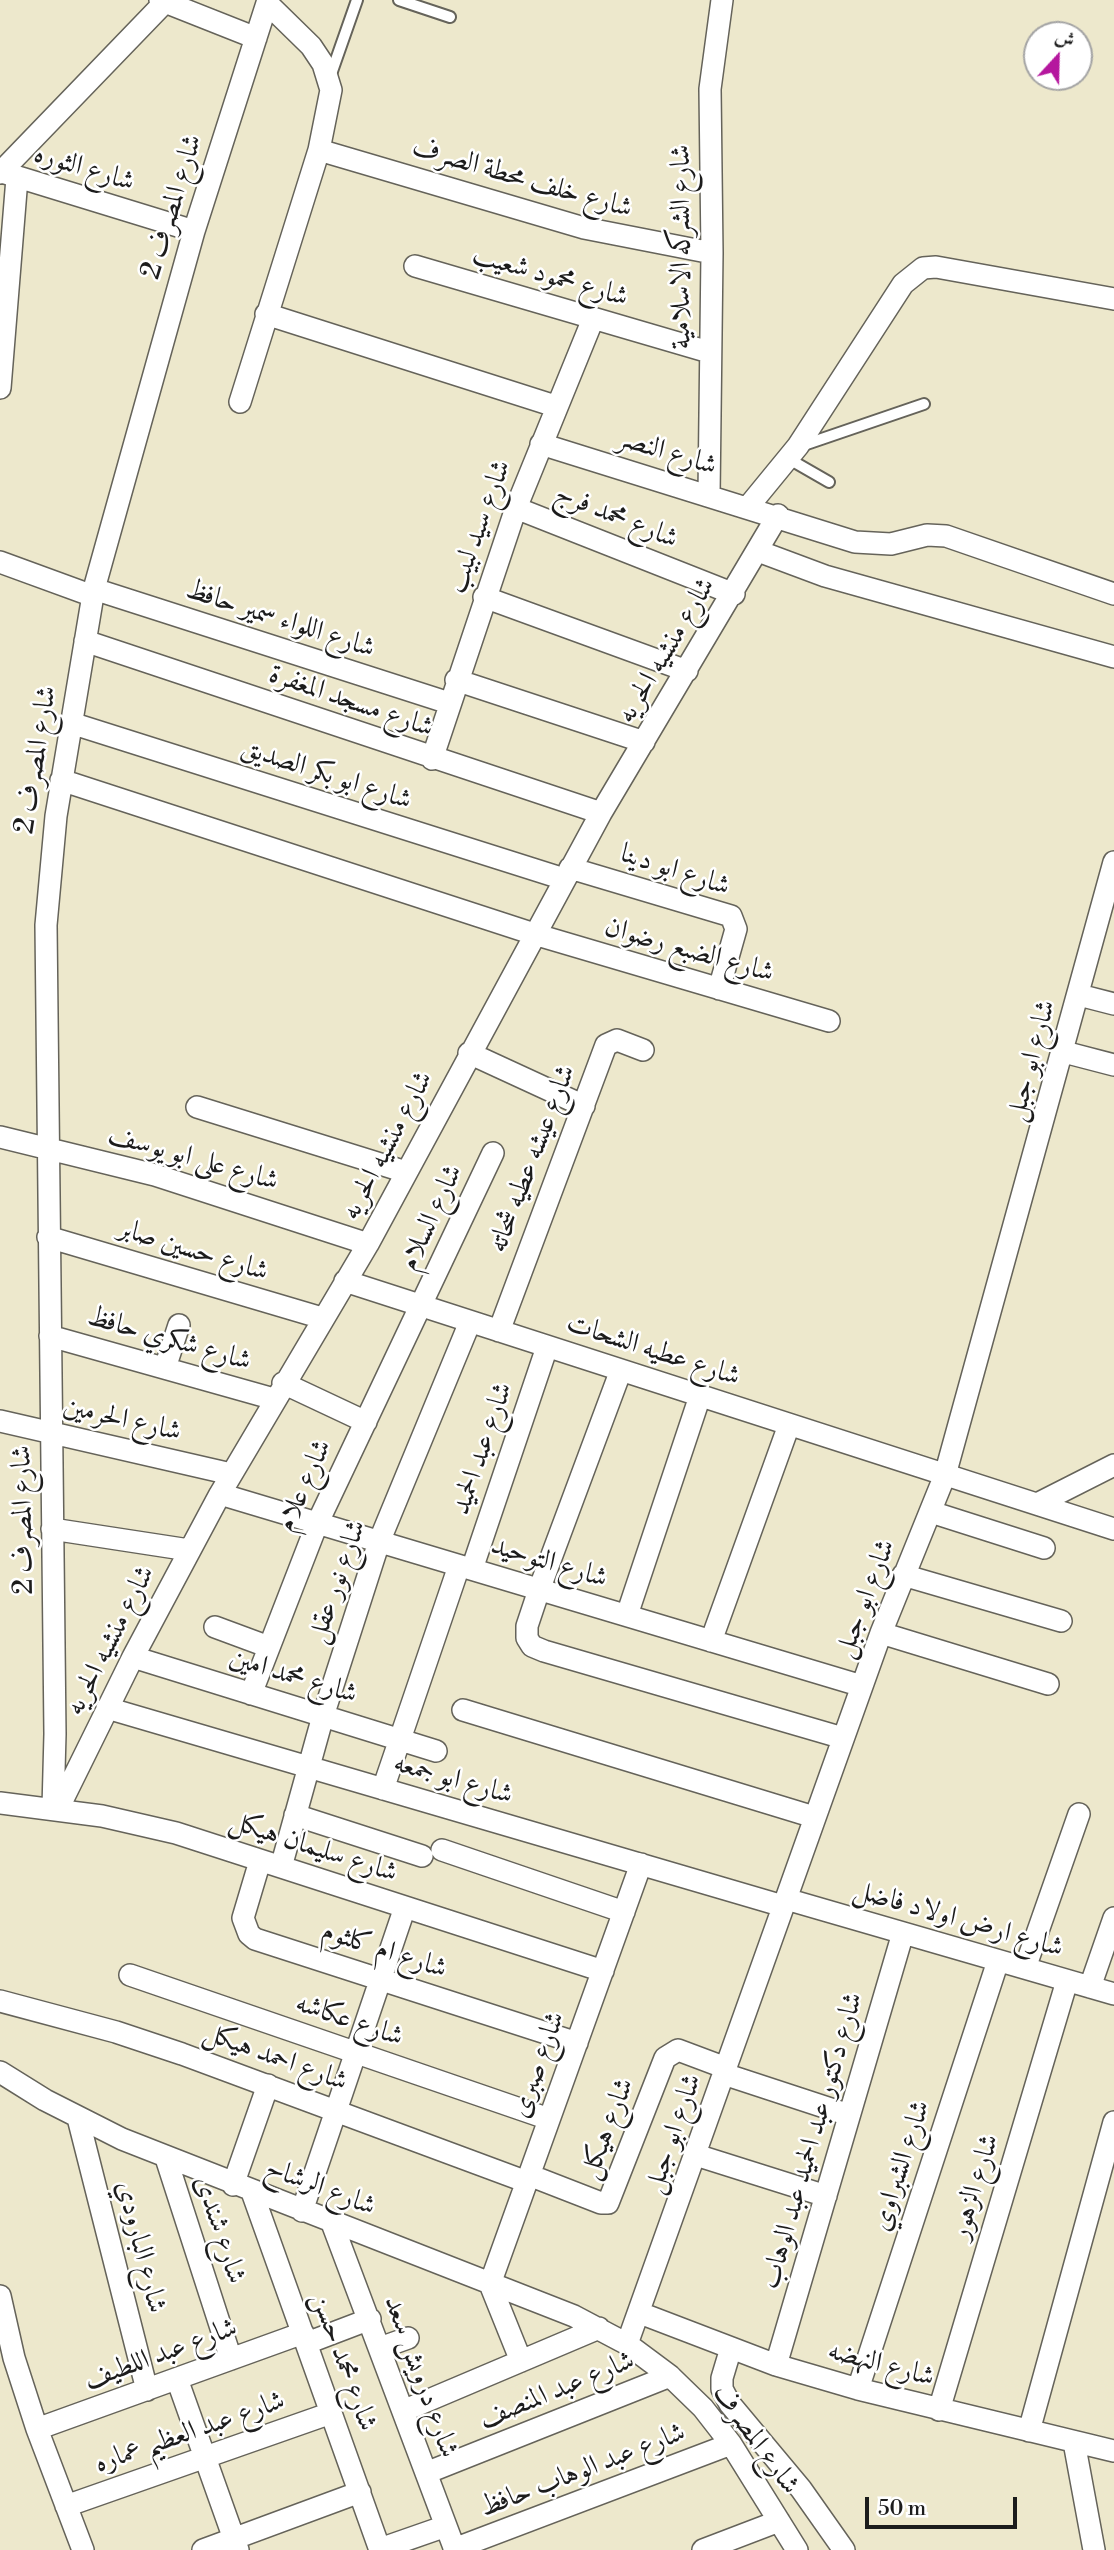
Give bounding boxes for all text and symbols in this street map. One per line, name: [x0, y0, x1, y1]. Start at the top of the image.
north arrow: [1023, 21, 1093, 91]
text: ش: [1052, 24, 1078, 53]
street label: شارع المصرف 2: [135, 131, 211, 283]
street label: شارع خلف محطة الصرف: [408, 131, 636, 227]
street label: شارع الثوره: [30, 138, 138, 200]
street label: شارع الشركه الاسلامية: [665, 145, 699, 349]
street label: شارع محمود شعيب: [468, 239, 632, 315]
street label: شارع النصر: [613, 422, 721, 484]
street label: شارع سيد لبيب: [440, 456, 520, 598]
street label: شارع محمد فرج: [549, 477, 683, 557]
street label: شارع منشيه الحريه: [610, 572, 724, 730]
street label: شارع اللواء سمير حافظ: [181, 574, 379, 666]
street label: شارع مسجد المغفرة: [264, 658, 438, 746]
street label: شارع المصرف 2: [9, 684, 65, 836]
street label: شارع ابو بكر الصديق: [236, 732, 416, 818]
street label: شارع ابو دينا: [616, 838, 734, 904]
street label: شارع الضبع رضوان: [601, 911, 777, 991]
street label: شارع ابو جبل: [1000, 997, 1064, 1125]
street label: شارع عيشه عطيه شحاته: [482, 1060, 584, 1258]
street label: شارع منشيه الحريه: [335, 1066, 441, 1226]
street label: شارع على ابو يوسف: [104, 1119, 282, 1199]
street label: شارع السلام: [393, 1160, 471, 1276]
street label: شارع حسين صابر: [114, 1212, 272, 1290]
street label: شارع شكري حافظ: [83, 1301, 255, 1379]
street label: شارع عطيه الشحات: [562, 1307, 744, 1395]
street label: شارع عبد الحميد: [445, 1378, 521, 1520]
street label: شارع الحرمين: [60, 1390, 184, 1450]
street label: شارع علام: [270, 1435, 340, 1537]
street label: شارع المصرف 2: [6, 1445, 42, 1595]
street label: شارع نور عقل: [301, 1516, 375, 1648]
street label: شارع التوحيد: [487, 1529, 611, 1597]
street label: شارع ابو جبل: [828, 1535, 904, 1663]
street label: شارع منشيه الحريه: [59, 1560, 163, 1722]
street label: شارع محمد امين: [225, 1642, 361, 1712]
street label: شارع ابو جمعه: [389, 1747, 517, 1813]
street label: شارع سليمان هيكل: [225, 1805, 401, 1891]
street label: شارع ارض اولاد فاضل: [849, 1874, 1067, 1966]
street label: شارع ام كلثوم: [317, 1915, 451, 1987]
street label: شارع عكاشه: [291, 1987, 407, 2055]
street label: شارع دكتور عبد الحميد عبد الوهاب: [754, 1989, 872, 2293]
street label: شارع صبرى: [504, 2007, 574, 2123]
street label: شارع احمد هيكل: [198, 2016, 352, 2100]
street label: شارع ابو جبل: [638, 2070, 710, 2198]
street label: شارع هيكل: [573, 2074, 643, 2184]
street label: شارع الشبراوي: [865, 2096, 939, 2236]
street label: شارع الزهور: [944, 2130, 1008, 2244]
street label: شارع الرشاح: [260, 2152, 380, 2224]
street label: شارع شندى: [186, 2172, 252, 2288]
street label: شارع البارودي: [107, 2177, 173, 2317]
street label: شارع محمد حسن: [302, 2288, 384, 2436]
street label: شارع درويش سعد: [375, 2291, 465, 2463]
street label: شارع عبد اللطيف: [80, 2312, 242, 2398]
street label: شارع النهضه: [824, 2335, 938, 2395]
street label: شارع عبد المنصف: [474, 2345, 640, 2437]
street label: شارع المصرف: [704, 2378, 806, 2502]
street label: شارع عبد العظيم عماره: [90, 2385, 290, 2481]
street label: شارع عبد الوهاب حافظ: [475, 2416, 691, 2526]
scale bar: [869, 2484, 1021, 2528]
text: 50 m: [878, 2496, 926, 2522]

